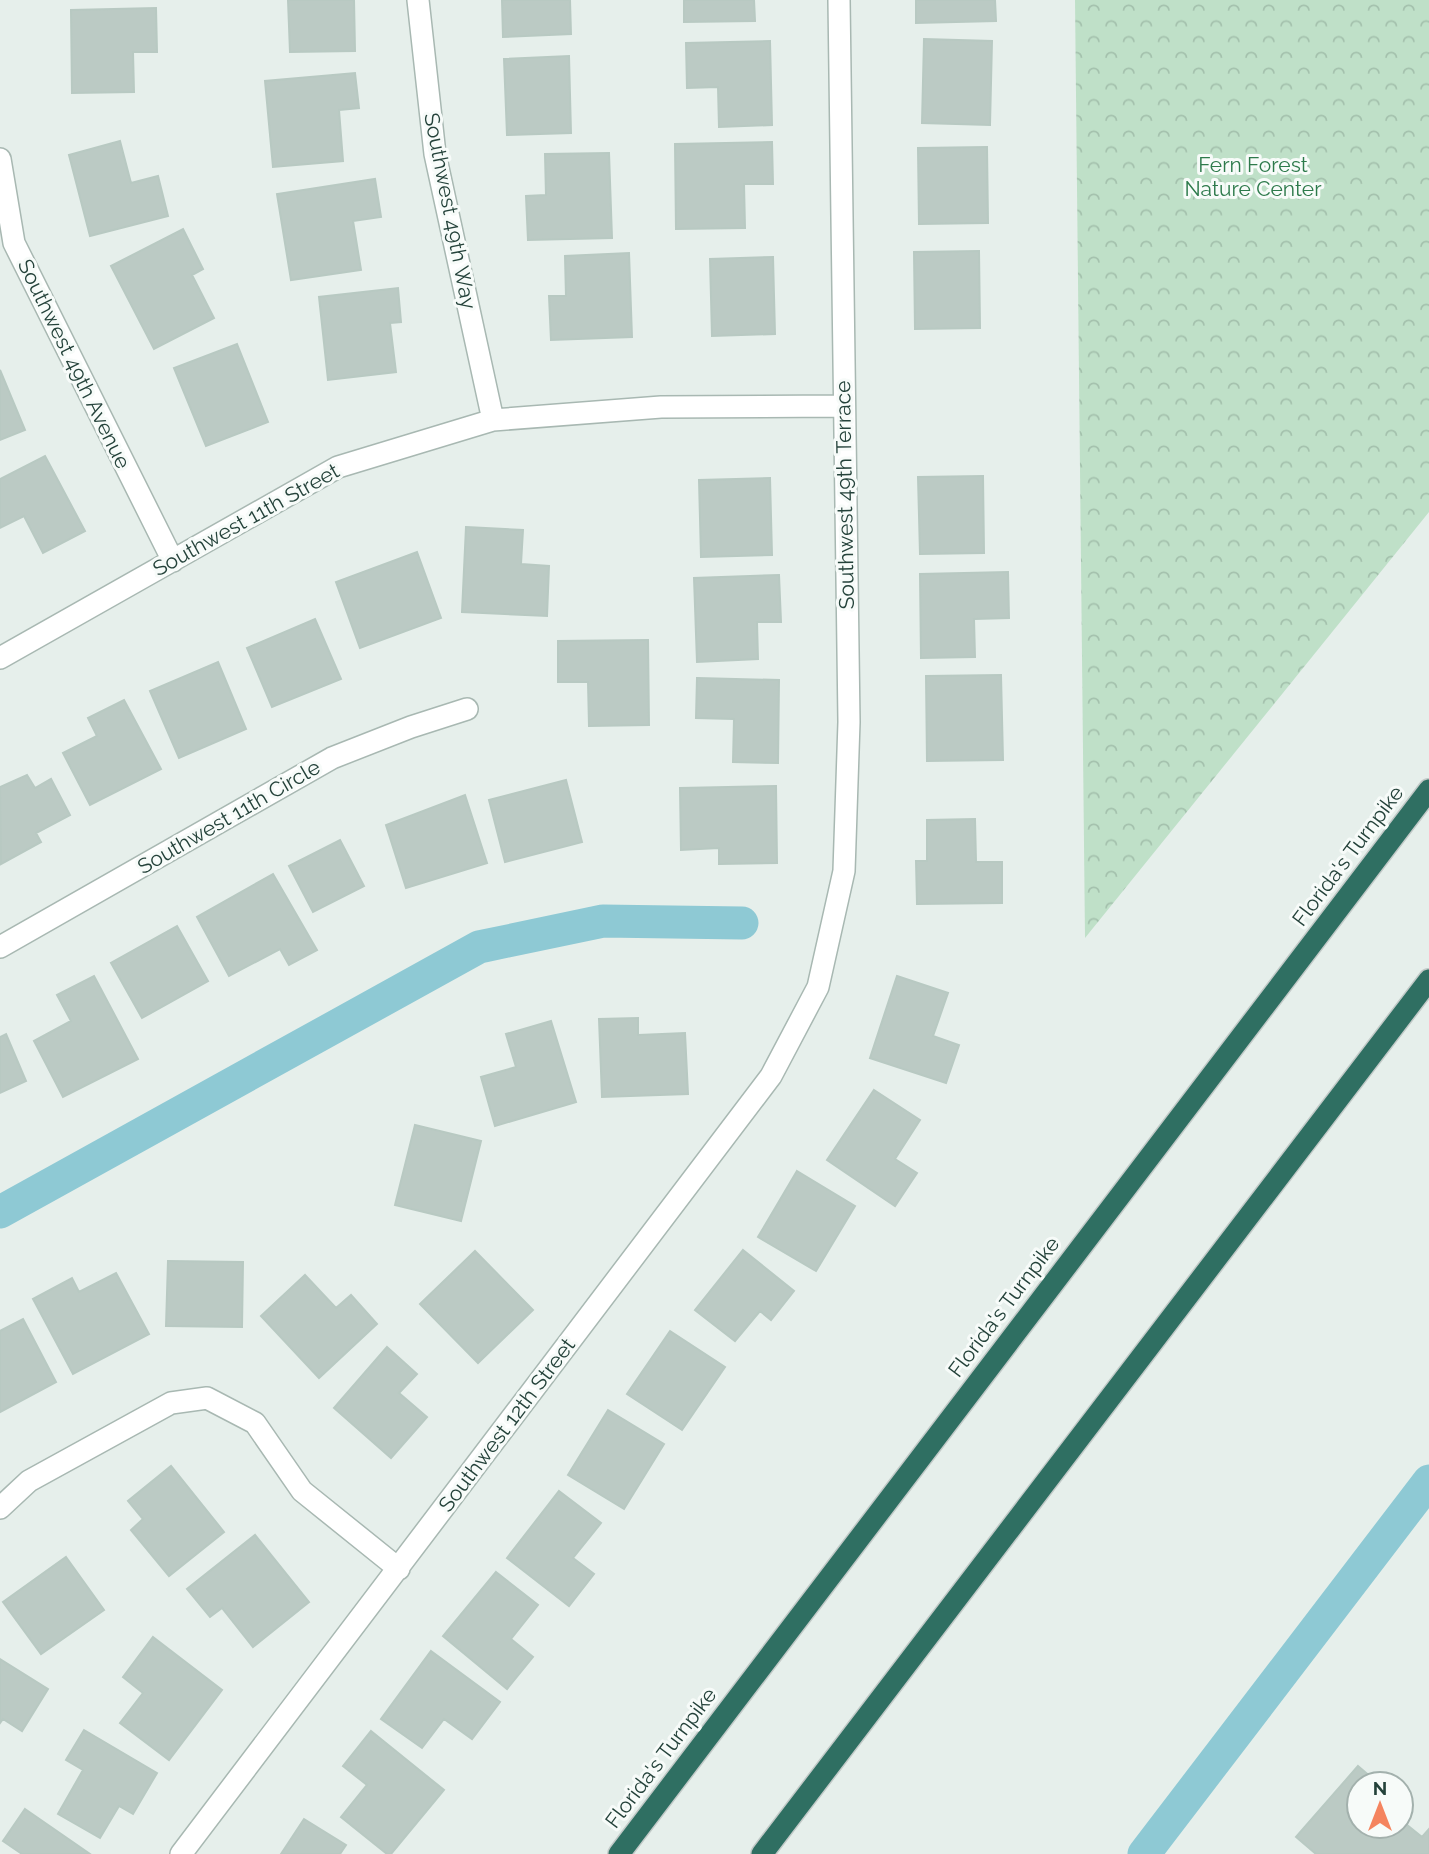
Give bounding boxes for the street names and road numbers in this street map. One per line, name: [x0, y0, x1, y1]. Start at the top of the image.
street label: Southwest 49th Way: [419, 111, 482, 311]
street label: Southwest 49th Avenue: [13, 255, 136, 473]
street label: Southwest 49th Terrace: [830, 380, 859, 610]
street label: Southwest 11th Street: [148, 458, 343, 581]
street label: Southwest 11th Circle: [133, 754, 324, 879]
street label: Florida's Turnpike: [1287, 781, 1408, 931]
street label: Florida's Turnpike: [943, 1232, 1064, 1382]
street label: Southwest 12th Street: [433, 1333, 580, 1517]
street label: Florida's Turnpike: [600, 1683, 721, 1833]

